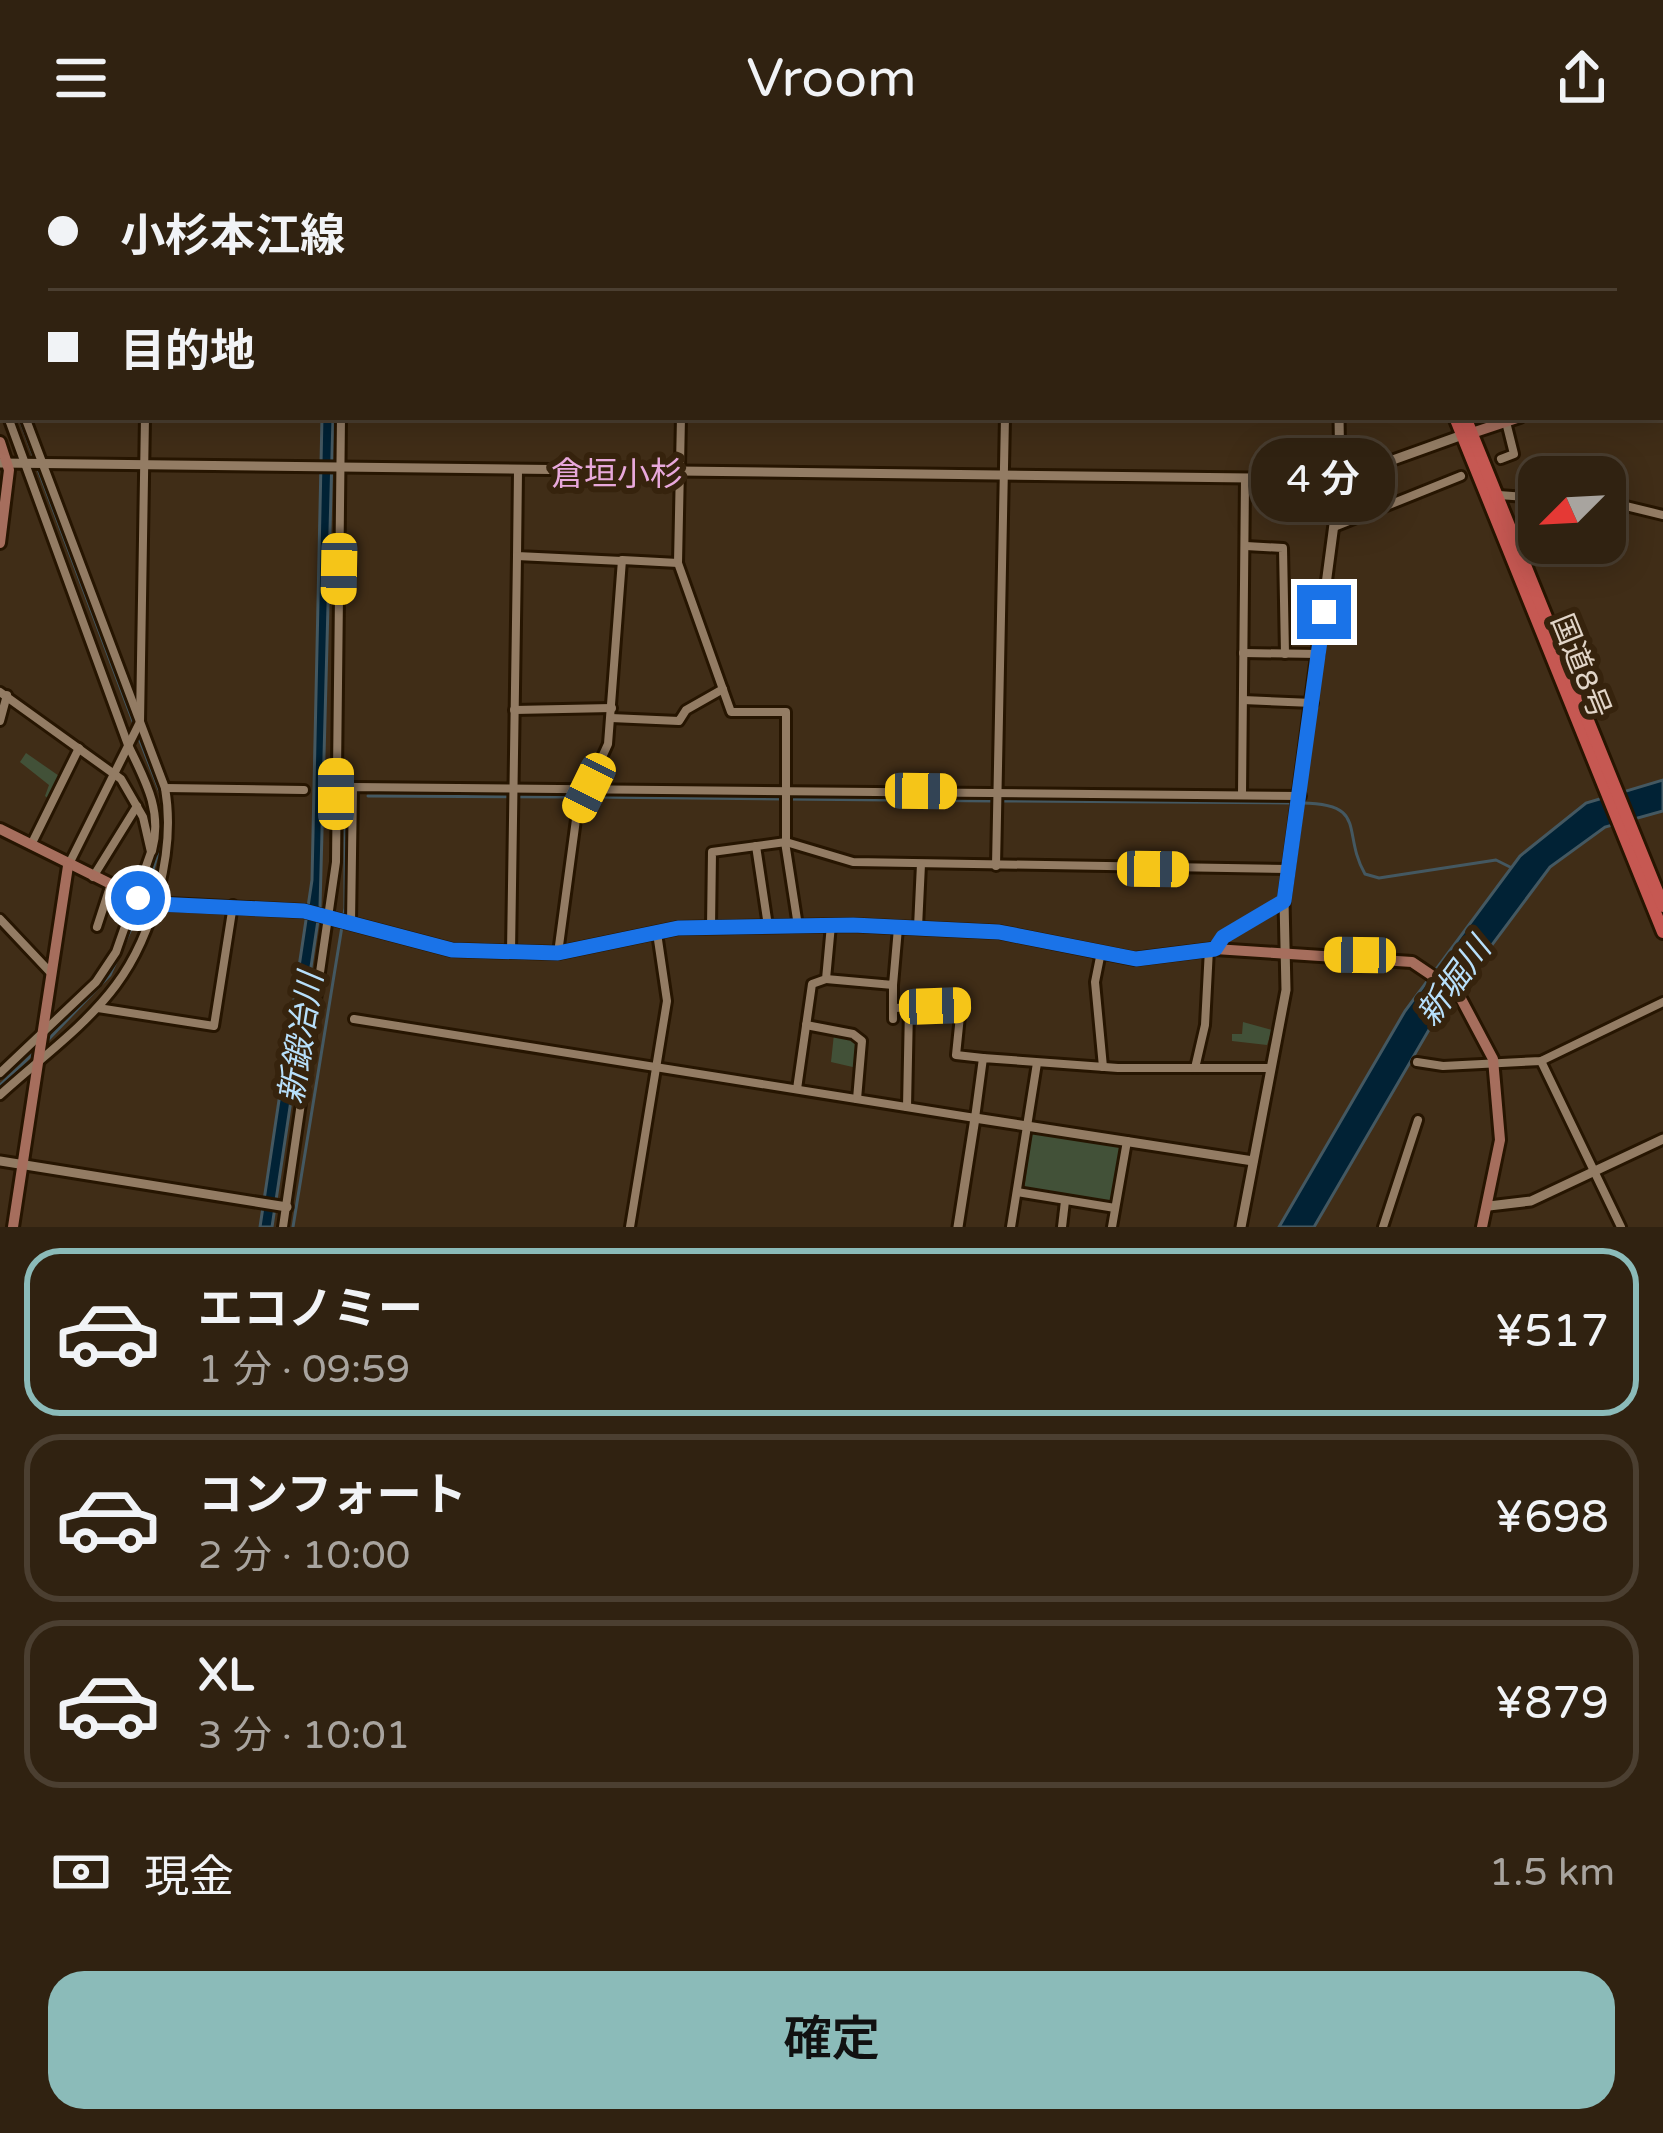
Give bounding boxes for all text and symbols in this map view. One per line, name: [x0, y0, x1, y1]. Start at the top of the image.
icon: menu: [48, 45, 114, 111]
icon: share: [1549, 45, 1615, 111]
text: Vroom: [746, 46, 917, 111]
text: 小杉本江線: [120, 210, 345, 264]
text: 目的地: [120, 325, 255, 379]
callout: 4 分: [1252, 438, 1396, 522]
district label: 倉垣小杉: [551, 455, 683, 494]
text: 4 分: [1286, 456, 1360, 503]
north arrow: [1518, 456, 1626, 564]
map controls: [1518, 456, 1626, 564]
car: [320, 533, 358, 605]
route end: [1297, 585, 1351, 639]
street label: 国道8号: [1543, 609, 1618, 724]
car: [557, 748, 621, 828]
car: [318, 758, 354, 830]
car: [885, 772, 957, 810]
car: [1117, 850, 1189, 888]
route start: [111, 871, 165, 925]
water label: 新堀川: [1409, 928, 1501, 1033]
car: [1324, 936, 1396, 974]
water label: 新鍛冶川: [272, 967, 332, 1106]
car: [898, 987, 972, 1025]
icon: car: [54, 1278, 162, 1386]
text: エコノミー: [198, 1283, 423, 1337]
text: ¥517: [1495, 1305, 1609, 1359]
text: 1 分 · 09:59: [198, 1346, 410, 1393]
icon: car: [54, 1464, 162, 1572]
text: コンフォート: [198, 1469, 467, 1523]
text: ¥698: [1495, 1491, 1609, 1545]
text: 2 分 · 10:00: [198, 1532, 410, 1579]
text: XL: [198, 1649, 254, 1703]
icon: car: [54, 1650, 162, 1758]
text: ¥879: [1495, 1677, 1609, 1731]
text: 3 分 · 10:01: [198, 1712, 410, 1759]
icon: cash: [48, 1839, 114, 1905]
text: 1.5 km: [1489, 1849, 1615, 1896]
text: 現金: [144, 1851, 234, 1905]
button: 確定: [48, 1971, 1615, 2109]

